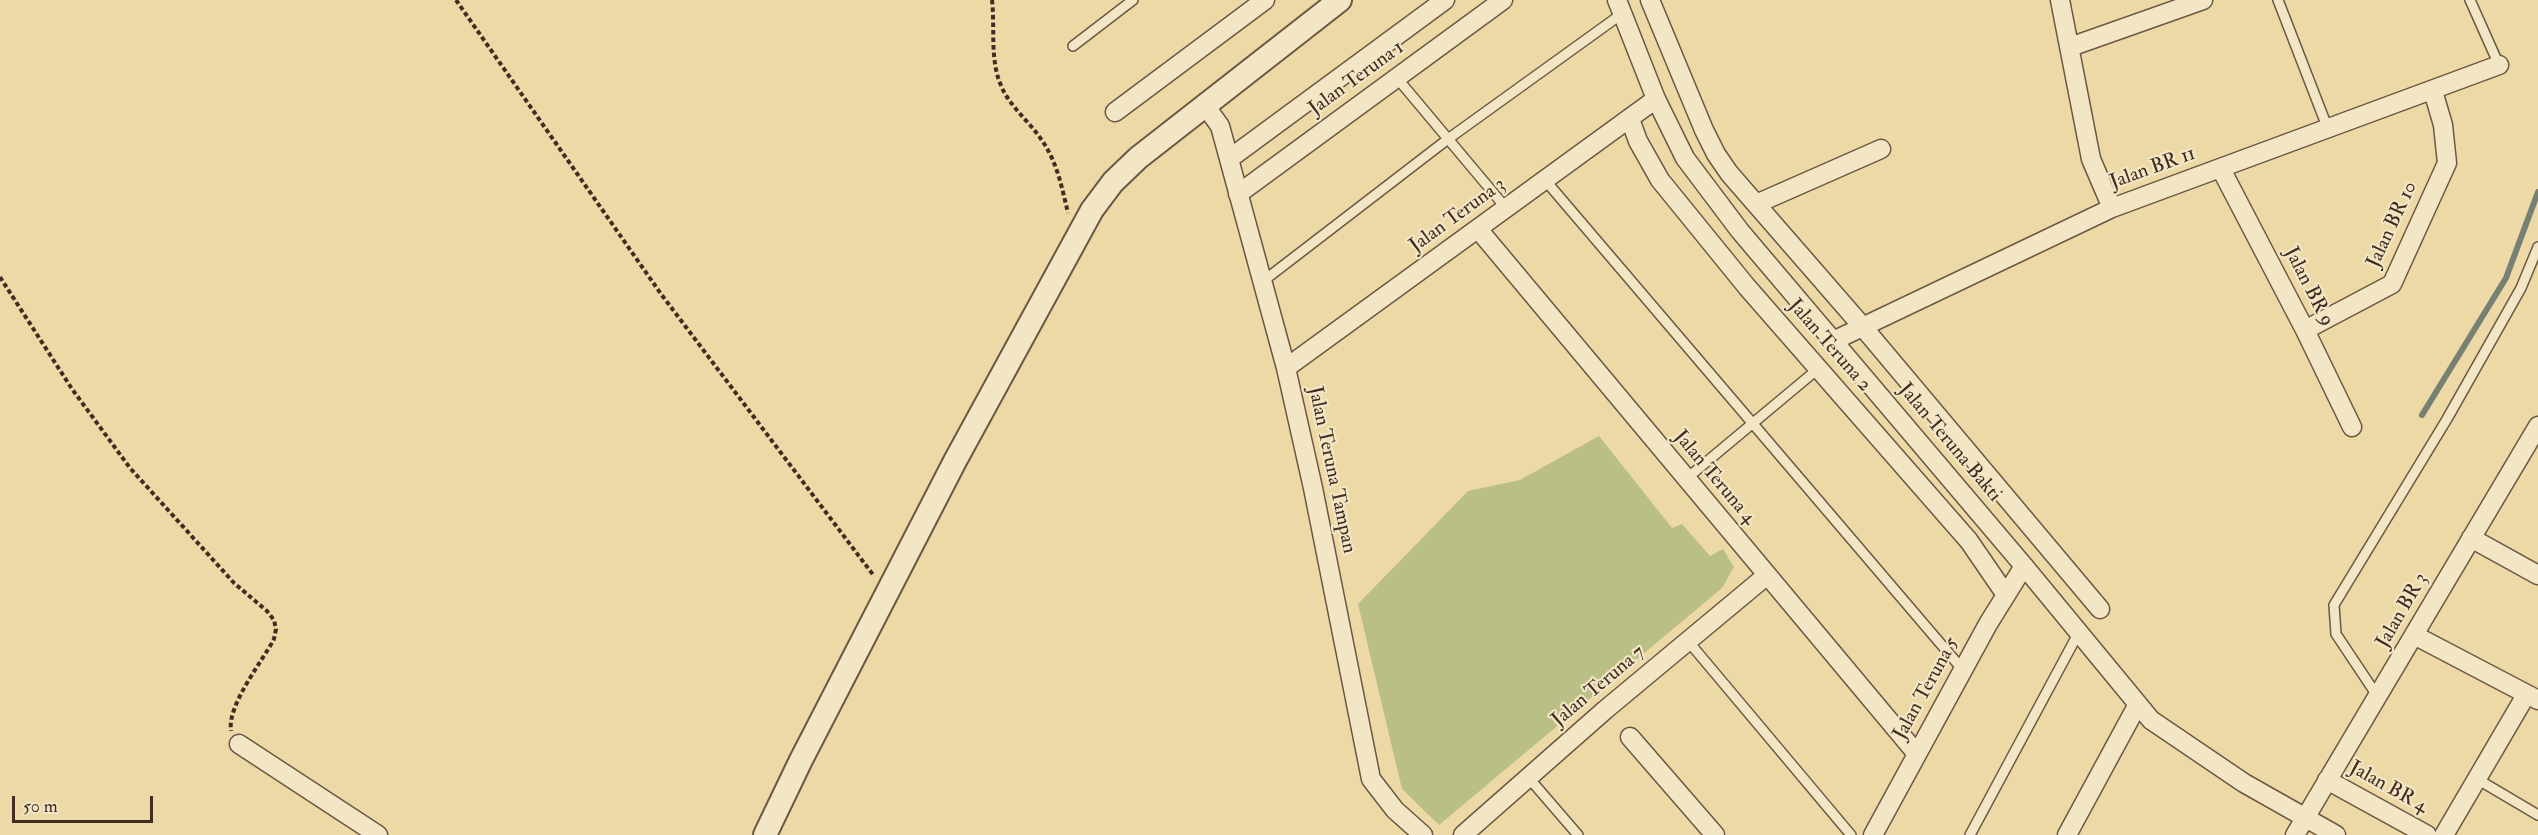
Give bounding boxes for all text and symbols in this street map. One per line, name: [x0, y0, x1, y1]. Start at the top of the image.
street label: Jalan Teruna 1: [1305, 36, 1409, 122]
street label: Jalan BR 11: [2107, 142, 2199, 196]
street label: Jalan Teruna 3: [1405, 173, 1511, 259]
street label: Jalan BR 10: [2363, 178, 2423, 272]
street label: Jalan BR 9: [2278, 243, 2338, 331]
street label: Jalan Teruna 2: [1782, 295, 1876, 397]
street label: Jalan Teruna Bakti: [1892, 379, 2006, 507]
street label: Jalan Teruna Tampan: [1302, 384, 1360, 556]
street label: Jalan Teruna 4: [1668, 426, 1760, 530]
street label: Jalan BR 3: [2372, 569, 2434, 653]
street label: Jalan Teruna 5: [1889, 633, 1965, 745]
street label: Jalan Teruna 7: [1548, 641, 1650, 733]
street label: Jalan BR 4: [2345, 757, 2431, 819]
scale bar: [15, 784, 156, 822]
text: 50 m: [23, 795, 58, 818]

